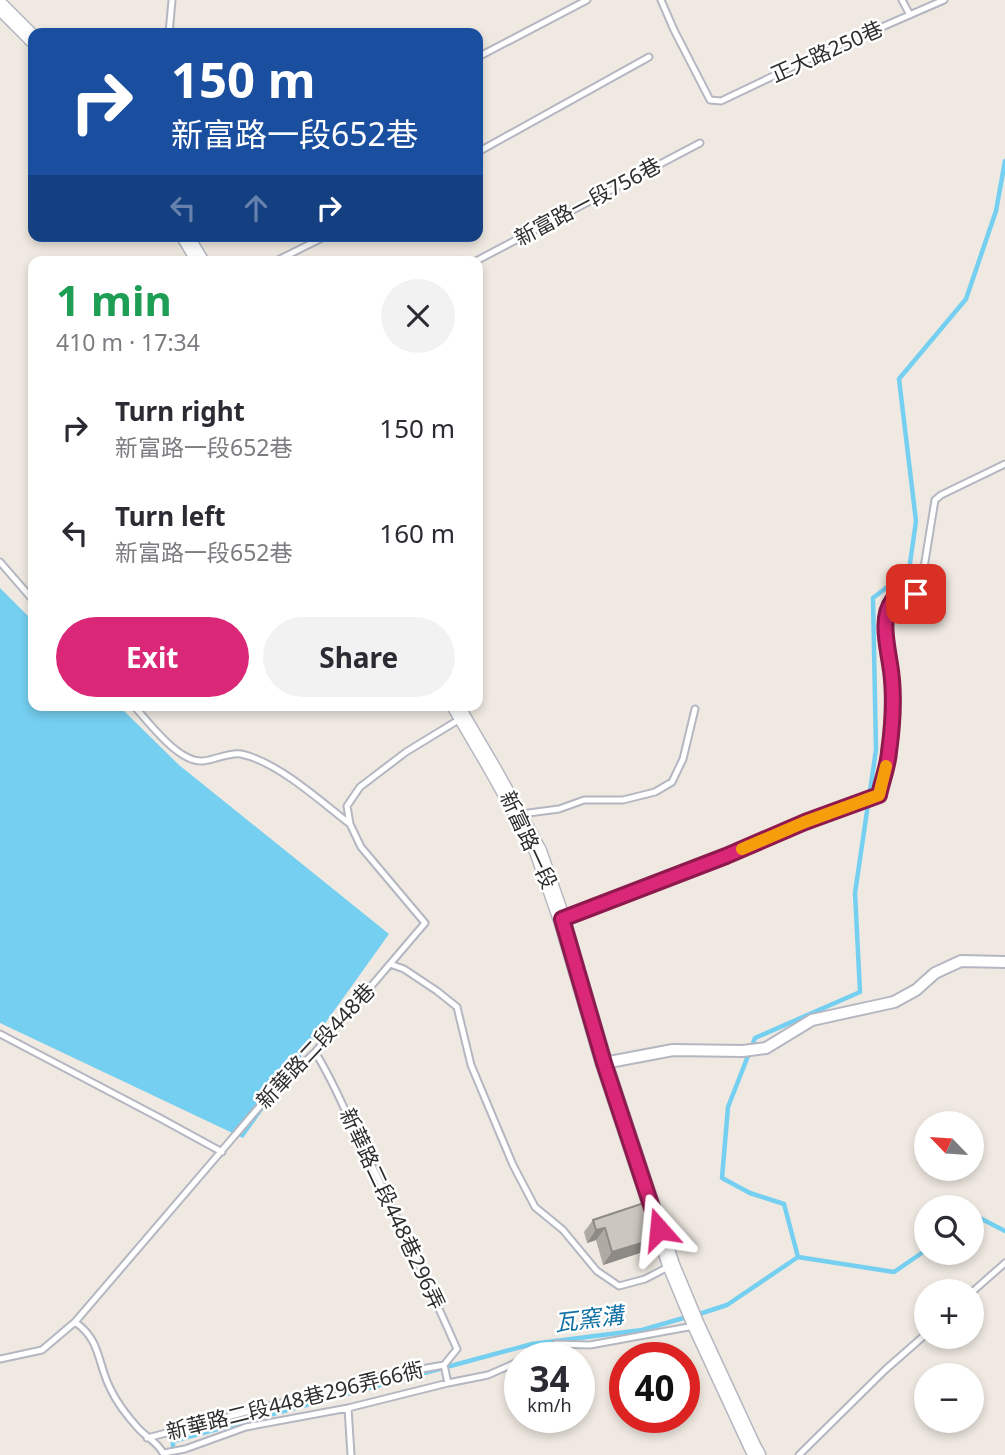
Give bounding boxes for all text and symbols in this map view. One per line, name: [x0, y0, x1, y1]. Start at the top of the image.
street label: 正大路250巷: [766, 14, 887, 88]
text: 150 m: [171, 46, 316, 112]
icon: right: [56, 56, 147, 147]
text: 新富路一段652巷: [171, 112, 418, 155]
street label: 新富路一段756巷: [509, 151, 666, 252]
icon: left: [164, 189, 202, 227]
icon: ahead: [237, 189, 275, 227]
icon: right: [310, 189, 348, 227]
text: 1 min: [56, 271, 172, 328]
button: close: [381, 279, 455, 353]
text: 410 m · 17:34: [56, 326, 200, 358]
text: Turn right: [115, 393, 245, 429]
icon: right: [56, 409, 94, 447]
text: 150 m: [379, 410, 455, 446]
text: 新富路一段652巷: [115, 431, 292, 463]
text: Turn left: [115, 498, 226, 534]
icon: left: [56, 514, 94, 552]
text: 160 m: [379, 515, 455, 551]
text: 新富路一段652巷: [115, 536, 292, 568]
pin: [886, 564, 946, 624]
icon: arrive: [897, 575, 935, 613]
button: Exit: [56, 617, 249, 697]
button: Share: [263, 617, 455, 697]
street label: 新富路一段: [494, 786, 564, 893]
street label: 新華路二段448巷: [250, 977, 381, 1114]
street label: 新華路二段448巷296弄: [334, 1103, 452, 1314]
north arrow: [914, 1111, 984, 1181]
map controls: [914, 1111, 984, 1433]
position arrow: [622, 1192, 696, 1266]
button: search: [914, 1195, 984, 1265]
button: +: [914, 1279, 984, 1349]
water label: 瓦窯溝: [553, 1298, 628, 1338]
speed limit sign: 40: [609, 1342, 700, 1433]
street label: 新華路二段448巷296弄66衖: [163, 1354, 426, 1446]
text: 34: [529, 1355, 570, 1402]
button: −: [914, 1363, 984, 1433]
text: km/h: [527, 1393, 572, 1417]

